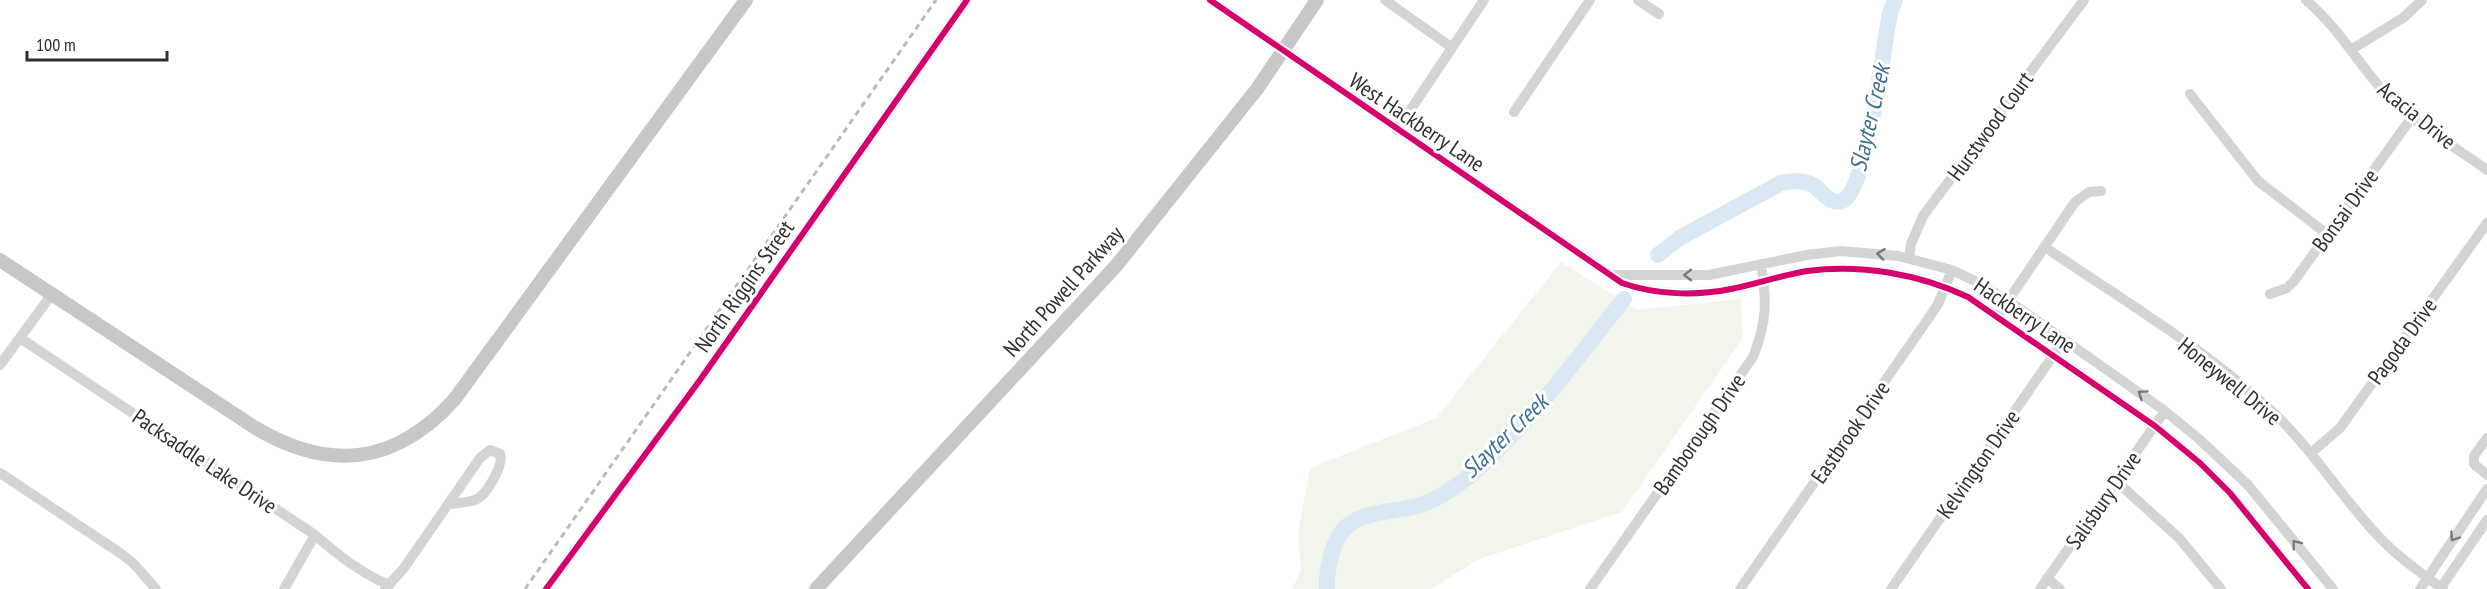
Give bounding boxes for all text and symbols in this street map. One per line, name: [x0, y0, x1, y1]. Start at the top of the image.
scale bar: [27, 24, 166, 62]
text: 100 m: [36, 33, 76, 56]
water label: Slayter Creek: [1842, 59, 1897, 174]
street label: West Hackberry Lane: [1344, 66, 1490, 178]
street label: Hurstwood Court: [1941, 66, 2039, 186]
street label: Acacia Drive: [2372, 75, 2462, 155]
street label: Bonsai Drive: [2306, 163, 2384, 257]
street label: North Riggins Street: [688, 215, 800, 357]
street label: North Powell Parkway: [997, 219, 1130, 362]
one-way arrow: [1877, 248, 1886, 260]
one-way arrow: [1684, 269, 1693, 281]
street label: Hackberry Lane: [1969, 271, 2081, 359]
street label: Pagoda Drive: [2361, 292, 2443, 390]
street label: Honeywell Drive: [2173, 331, 2287, 431]
street label: Bamborough Drive: [1647, 368, 1751, 500]
street label: Eastbrook Drive: [1804, 375, 1896, 489]
water label: Slayter Creek: [1455, 385, 1556, 485]
one-way arrow: [2137, 390, 2148, 401]
street label: Packsaddle Lake Drive: [127, 402, 283, 520]
street label: Kelvington Drive: [1930, 404, 2026, 524]
street label: Salisbury Drive: [2059, 446, 2147, 554]
one-way arrow: [2451, 531, 2462, 542]
one-way arrow: [2292, 540, 2303, 551]

